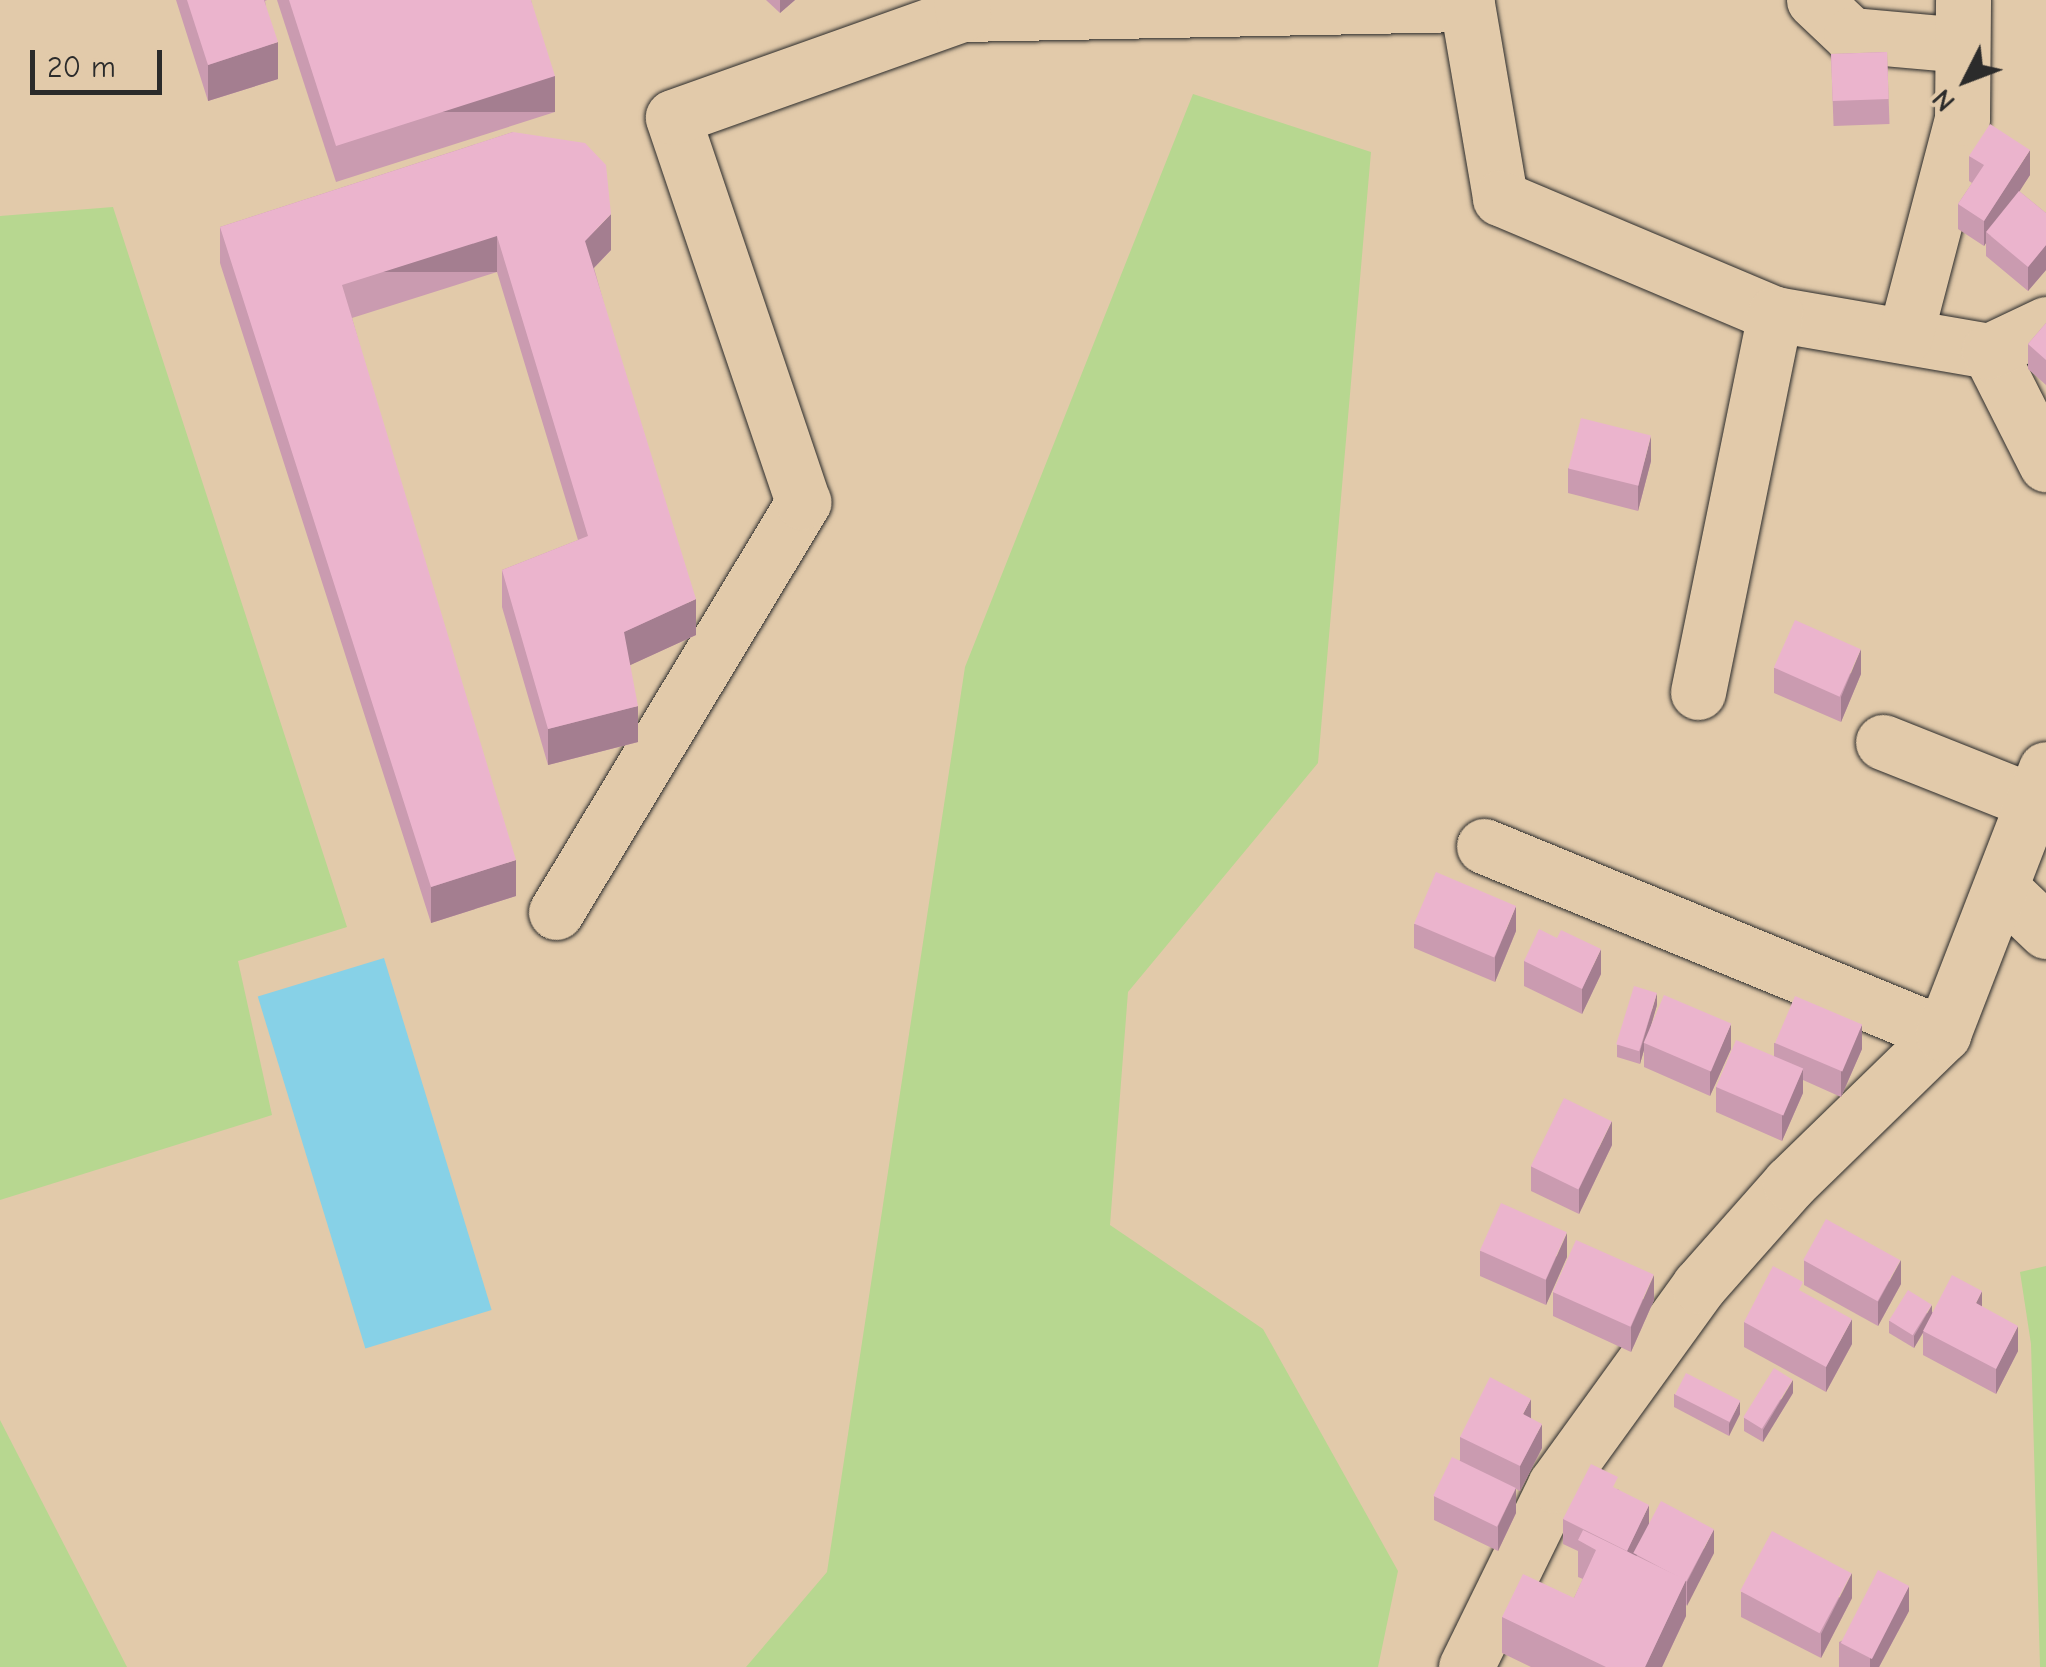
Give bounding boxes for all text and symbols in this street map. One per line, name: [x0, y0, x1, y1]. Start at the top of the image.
scale bar: [35, 30, 168, 92]
north arrow: [1916, 30, 2016, 130]
text: 20 m: [47, 50, 116, 85]
text: N: [1926, 83, 1962, 118]

